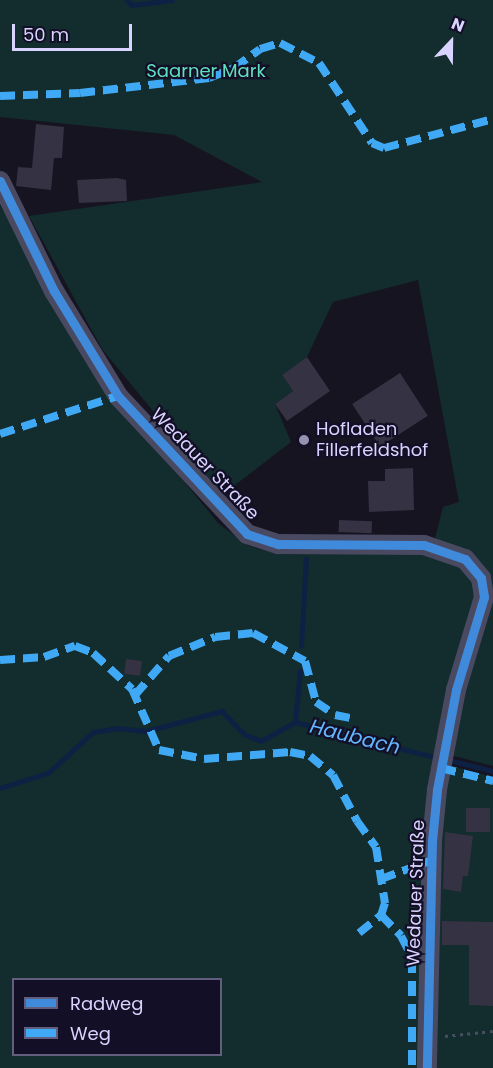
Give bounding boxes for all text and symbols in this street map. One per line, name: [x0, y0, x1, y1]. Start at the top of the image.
scale bar: [15, 12, 135, 50]
north arrow: [421, 12, 481, 72]
text: N: [448, 12, 468, 38]
text: 50 m: [23, 22, 69, 47]
park label: Saarner Mark: [146, 60, 266, 82]
street label: Wedauer Straße: [146, 404, 264, 524]
place label: Hofladen Fillerfeldshof: [316, 419, 428, 462]
marker: Hofladen Fillerfeldshof: [297, 433, 311, 447]
water label: Haubach: [307, 714, 403, 760]
street label: Wedauer Straße: [403, 819, 429, 967]
legend: [12, 978, 222, 1056]
text: Radweg: [70, 991, 143, 1016]
text: Weg: [70, 1021, 111, 1046]

